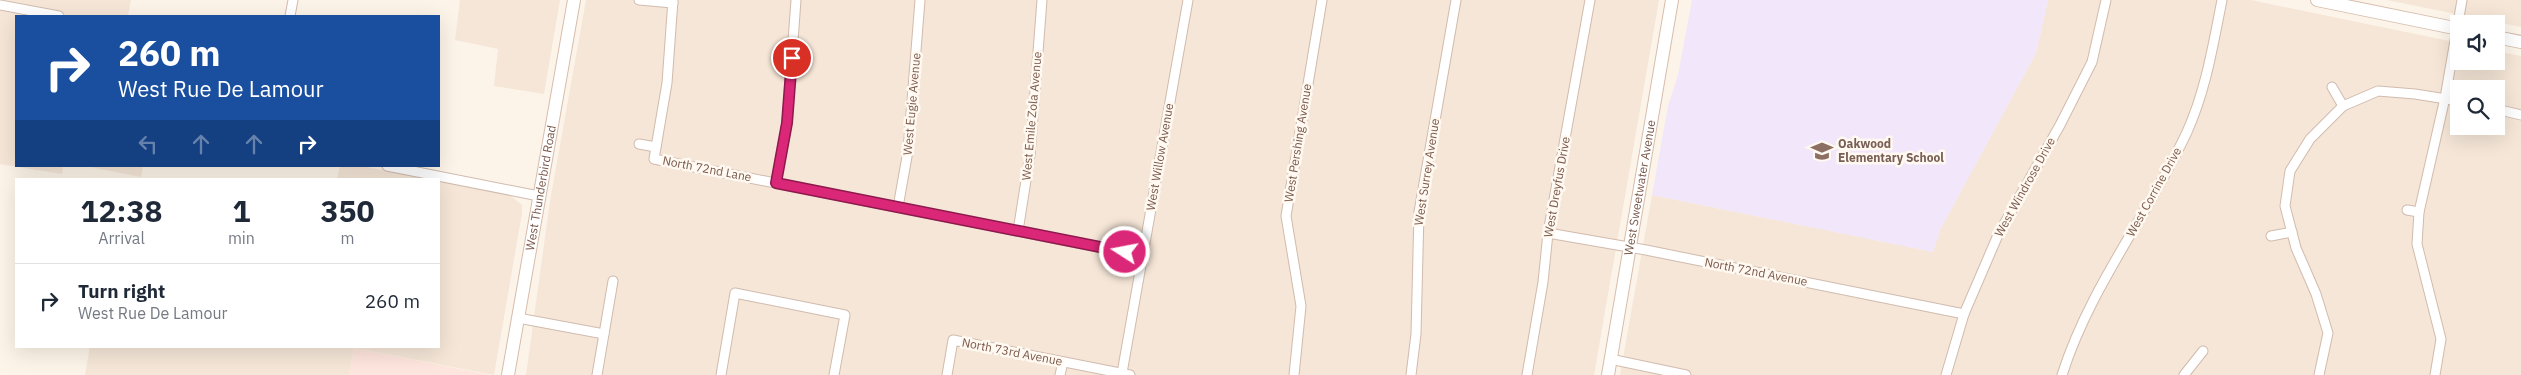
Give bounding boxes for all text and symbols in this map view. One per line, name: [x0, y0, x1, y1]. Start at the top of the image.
map controls: [2450, 15, 2505, 135]
button: sound: [2450, 15, 2505, 70]
text: 260 m: [118, 30, 221, 76]
icon: right: [35, 35, 100, 100]
pin: [771, 37, 813, 79]
icon: arrive: [778, 44, 806, 72]
street label: West Emile Zola Avenue: [1018, 51, 1045, 181]
street label: West Eugie Avenue: [900, 52, 923, 156]
text: West Rue De Lamour: [118, 74, 324, 103]
button: search: [2450, 80, 2505, 135]
street label: West Pershing Avenue: [1281, 82, 1314, 203]
street label: West Willow Avenue: [1143, 102, 1176, 212]
street label: West Surrey Avenue: [1411, 117, 1442, 226]
street label: West Sweetwater Avenue: [1621, 118, 1658, 256]
street label: West Thunderbird Road: [522, 124, 559, 252]
icon: left: [134, 130, 162, 158]
icon: ahead: [187, 130, 215, 158]
icon: ahead: [240, 130, 268, 158]
icon: right: [293, 130, 321, 158]
street label: West Windrose Drive: [1991, 134, 2058, 239]
street label: West Dreyfus Drive: [1540, 135, 1573, 238]
place label: Oakwood Elementary School: [1838, 136, 1944, 165]
school or university icon: Oakwood Elementary School: [1809, 138, 1835, 164]
street label: West Corrine Drive: [2123, 144, 2185, 239]
street label: North 72nd Lane: [661, 153, 753, 185]
text: 12:38: [81, 191, 162, 230]
text: 1: [232, 191, 250, 230]
text: 350: [320, 191, 374, 230]
position arrow: [1098, 225, 1150, 277]
text: Arrival: [98, 228, 145, 248]
text: min: [228, 228, 255, 248]
text: m: [340, 228, 354, 248]
street label: North 72nd Avenue: [1703, 254, 1809, 289]
text: Turn right: [78, 279, 165, 303]
icon: right: [35, 287, 63, 315]
text: 260 m: [365, 289, 420, 313]
text: West Rue De Lamour: [78, 303, 228, 323]
street label: North 73rd Avenue: [961, 334, 1064, 369]

